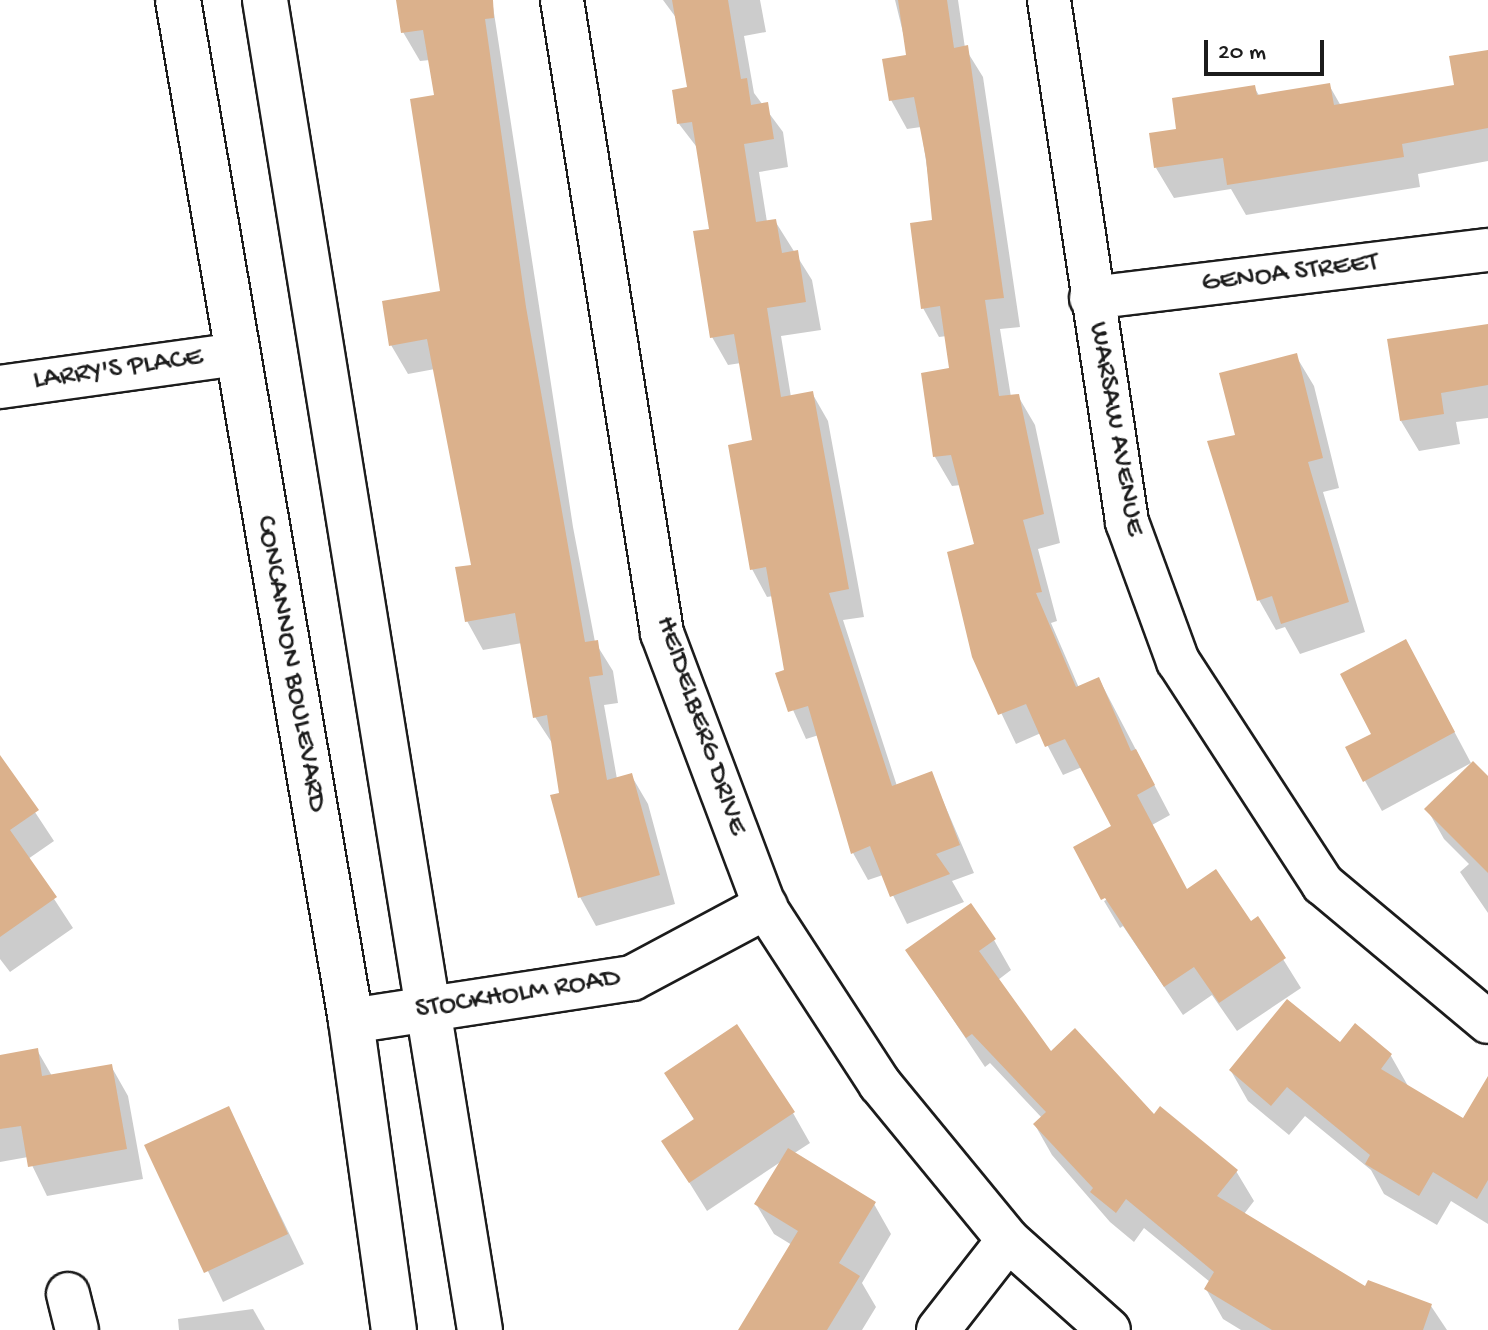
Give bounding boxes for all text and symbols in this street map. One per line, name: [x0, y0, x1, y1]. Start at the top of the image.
scale bar: [1208, 24, 1328, 74]
text: 20 m: [1218, 39, 1266, 68]
street label: GENOA STREET: [1200, 247, 1380, 301]
street label: WARSAW AVENUE: [1080, 320, 1150, 538]
street label: LARRY'S PLACE: [31, 341, 205, 399]
street label: CONCANNON BOULEVARD: [247, 513, 333, 815]
street label: HEIDELBERG DRIVE: [647, 612, 753, 840]
street label: STOCKHOLM ROAD: [413, 962, 623, 1028]

